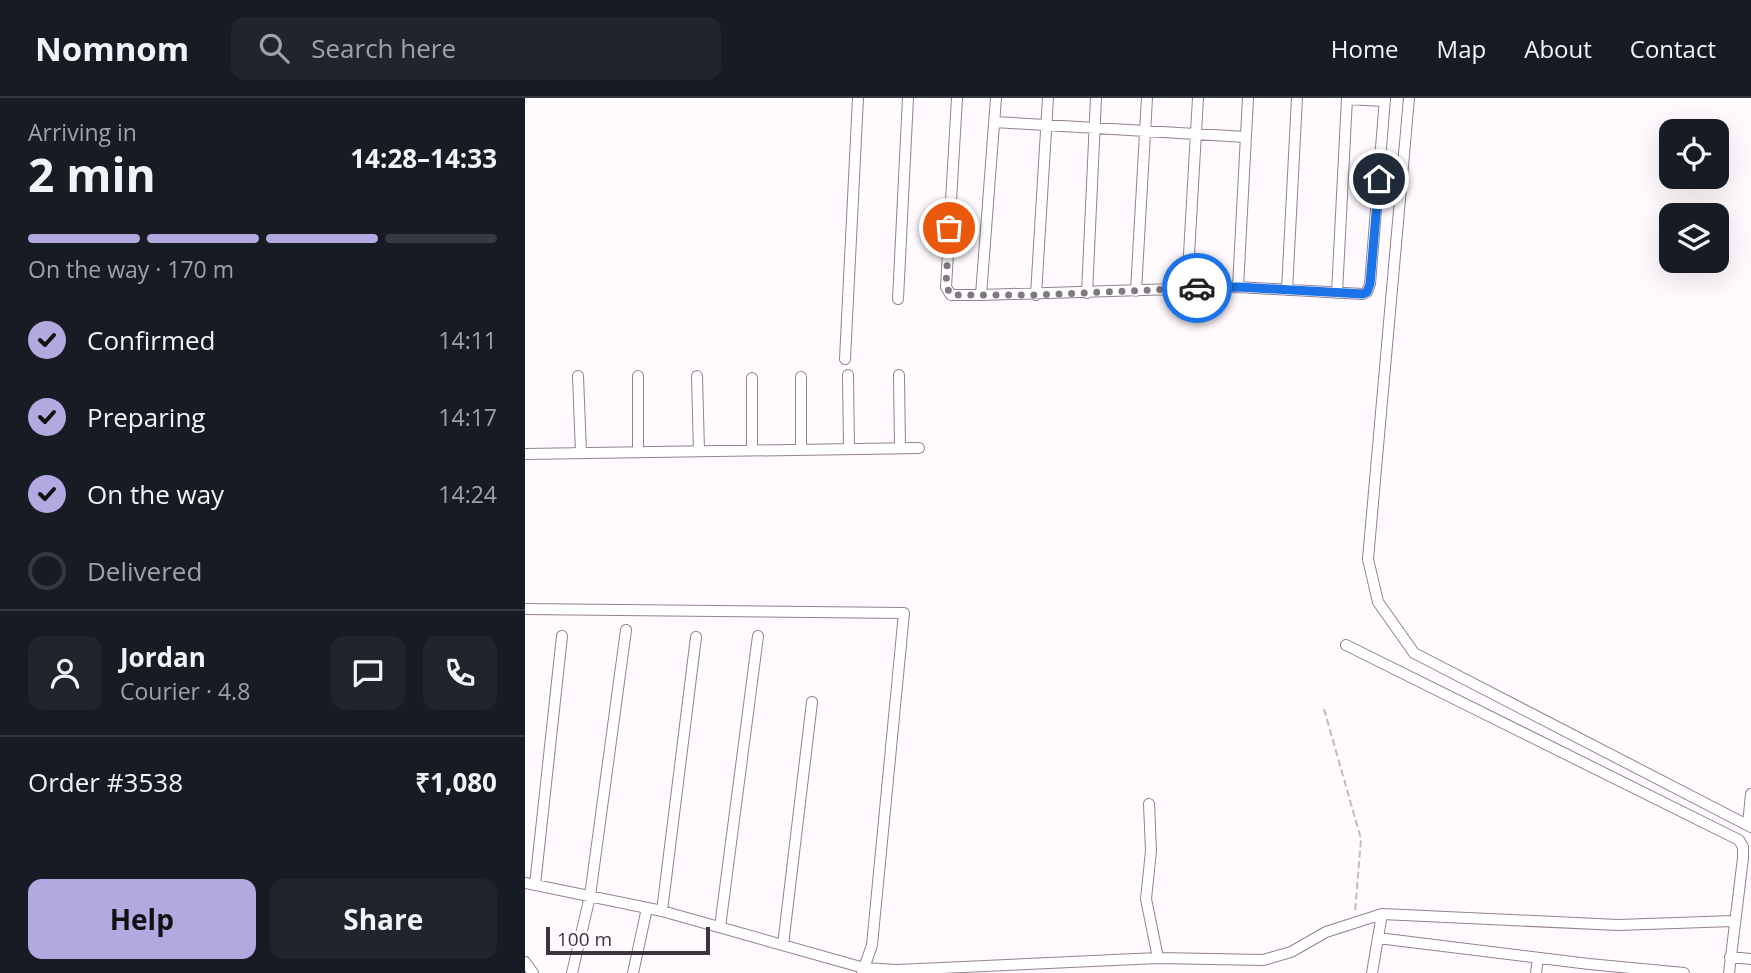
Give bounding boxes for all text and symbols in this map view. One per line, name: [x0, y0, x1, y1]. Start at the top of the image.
search box: [231, 17, 721, 80]
text: Nomnom: [35, 26, 189, 71]
icon: search: [255, 29, 293, 67]
text: Search here: [311, 30, 456, 66]
text: Home: [1331, 32, 1399, 65]
text: Map: [1437, 32, 1486, 65]
text: About: [1524, 32, 1592, 65]
text: Contact: [1630, 32, 1716, 65]
text: Arriving in: [28, 116, 137, 148]
map controls: [1659, 119, 1729, 273]
button: locate: [1659, 119, 1729, 189]
text: 14:28–14:33: [350, 140, 497, 176]
text: 2 min: [28, 143, 156, 205]
pin: [1349, 149, 1409, 209]
icon: home: [1360, 160, 1398, 198]
pin: [919, 198, 979, 258]
button: layers: [1659, 203, 1729, 273]
icon: bag: [930, 209, 968, 247]
text: On the way · 170 m: [28, 253, 234, 285]
courier: [1162, 253, 1232, 323]
icon: car: [1178, 269, 1216, 307]
icon: check: [28, 321, 66, 359]
text: Confirmed: [87, 322, 215, 358]
text: 14:11: [438, 324, 497, 356]
icon: check: [28, 398, 66, 436]
text: Preparing: [87, 399, 205, 435]
text: 14:17: [438, 401, 497, 433]
icon: check: [28, 475, 66, 513]
text: On the way: [87, 476, 224, 512]
text: 14:24: [438, 478, 497, 510]
text: Delivered: [87, 553, 202, 589]
button: person: [28, 636, 102, 710]
button: chat: [331, 636, 405, 710]
button: phone: [423, 636, 497, 710]
text: Jordan: [120, 639, 206, 675]
text: Courier · 4.8: [120, 675, 250, 707]
text: Order #3538: [28, 764, 183, 800]
text: ₹1,080: [415, 764, 497, 800]
button: Help: [28, 879, 256, 959]
button: Share: [270, 879, 497, 959]
scale bar: [546, 924, 711, 956]
text: 100 m: [557, 926, 612, 952]

